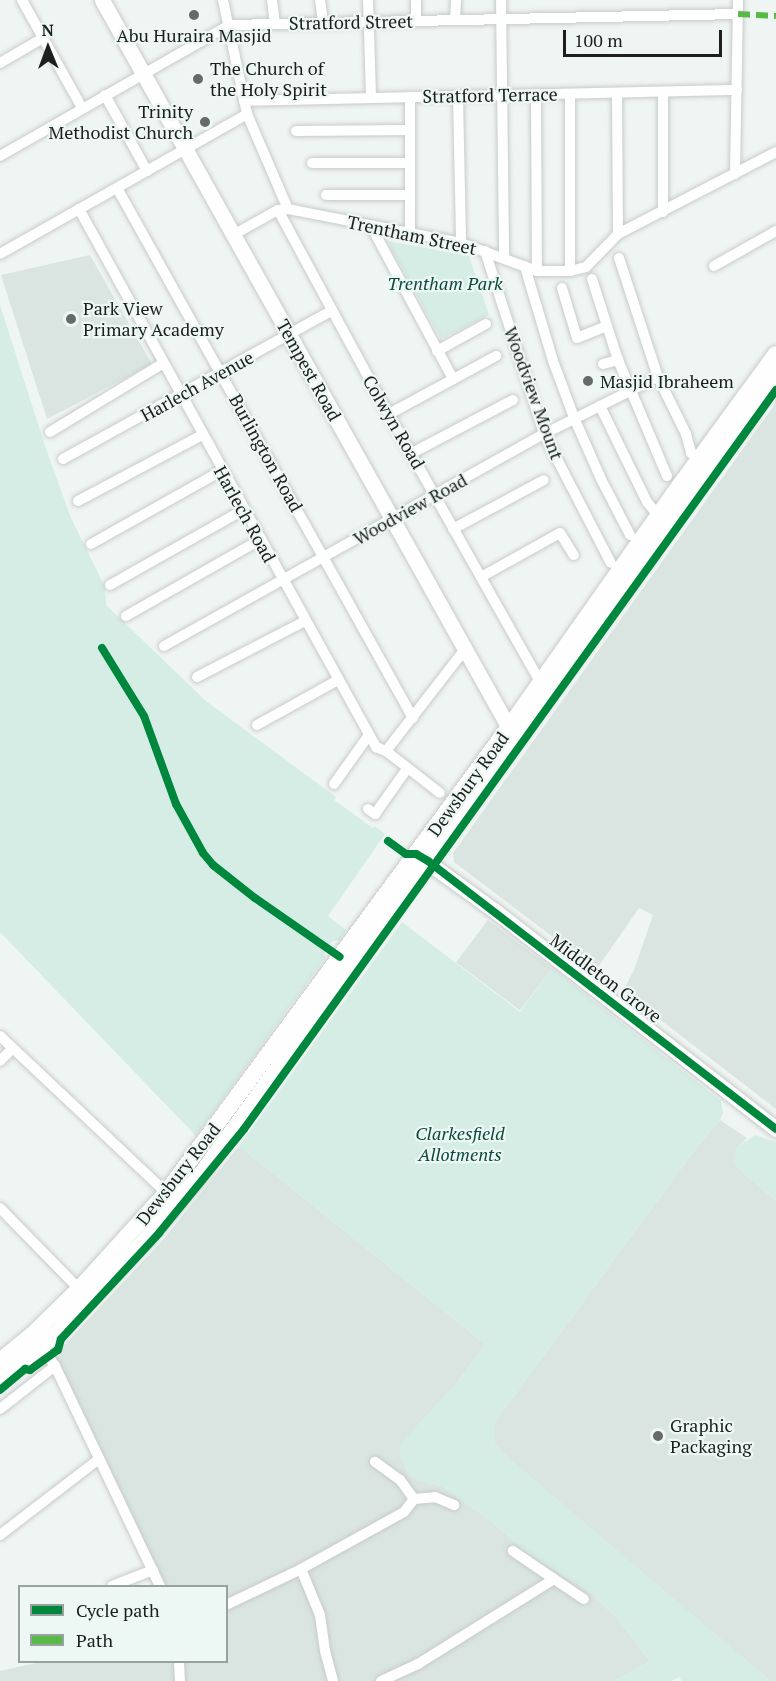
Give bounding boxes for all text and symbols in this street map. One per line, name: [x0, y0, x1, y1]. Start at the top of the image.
marker: Abu Huraira Masjid: [187, 8, 201, 22]
street label: Stratford Street: [289, 10, 413, 34]
north arrow: [18, 18, 78, 78]
scale bar: [566, 18, 725, 56]
text: N: [41, 19, 54, 41]
place label: Abu Huraira Masjid: [116, 24, 272, 46]
text: 100 m: [574, 28, 623, 52]
place label: The Church of the Holy Spirit: [210, 58, 327, 100]
marker: The Church of the Holy Spirit: [191, 72, 205, 86]
street label: Stratford Terrace: [422, 83, 558, 107]
place label: Trinity Methodist Church: [49, 101, 193, 144]
marker: Trinity Methodist Church: [198, 115, 212, 129]
street label: Trentham Street: [345, 211, 479, 259]
park label: Trentham Park: [387, 272, 503, 294]
place label: Park View Primary Academy: [83, 298, 224, 340]
marker: Park View Primary Academy: [64, 312, 78, 326]
street label: Tempest Road: [272, 315, 346, 425]
street label: Woodview Mount: [500, 324, 568, 462]
street label: Harlech Avenue: [137, 346, 257, 426]
place label: Masjid Ibraheem: [600, 370, 734, 392]
street label: Colwyn Road: [359, 371, 429, 473]
marker: Masjid Ibraheem: [581, 374, 595, 388]
street label: Burlington Road: [225, 390, 307, 516]
street label: Harlech Road: [210, 462, 280, 566]
street label: Woodview Road: [349, 469, 471, 549]
street label: Dewsbury Road: [423, 728, 513, 840]
street label: Middleton Grove: [546, 929, 666, 1027]
street label: Dewsbury Road: [131, 1119, 225, 1229]
park label: Clarkesfield Allotments: [415, 1123, 505, 1166]
place label: Graphic Packaging: [670, 1415, 752, 1458]
marker: Graphic Packaging: [651, 1429, 665, 1443]
legend: [18, 1585, 228, 1663]
text: Cycle path: [76, 1598, 160, 1622]
text: Path: [76, 1628, 113, 1652]

